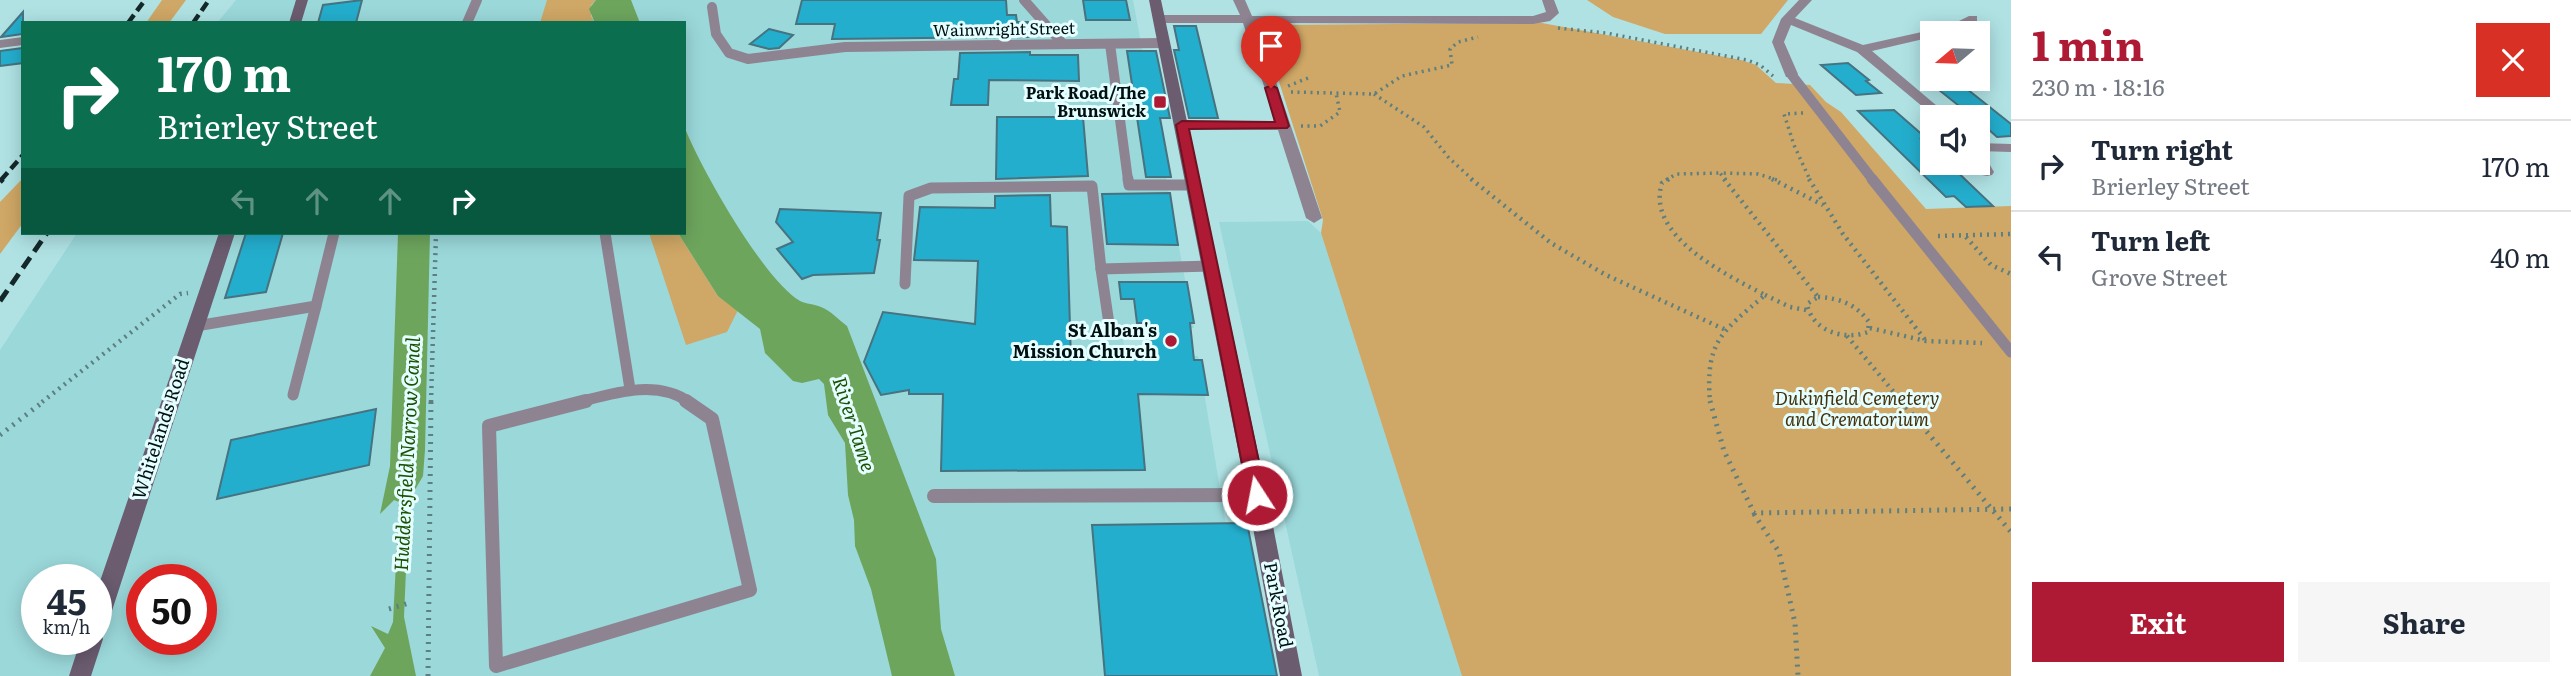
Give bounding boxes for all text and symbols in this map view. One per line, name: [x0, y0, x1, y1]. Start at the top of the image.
text: 1 min: [2032, 12, 2144, 74]
street label: Wainwright Street: [933, 15, 1076, 41]
pin: [1241, 16, 1301, 88]
north arrow: [1920, 21, 1990, 91]
map controls: [1920, 21, 1990, 175]
button: close: [2476, 23, 2550, 97]
icon: arrive: [1252, 27, 1290, 65]
text: 170 m: [157, 34, 291, 107]
icon: right: [42, 49, 133, 140]
text: 230 m · 18:16: [2032, 69, 2165, 103]
place label: Park Road/The Brunswick: [1026, 80, 1146, 122]
marker: Park Road/The Brunswick: [1152, 94, 1168, 110]
text: Brierley Street: [157, 101, 378, 149]
button: sound: [1920, 105, 1990, 175]
text: Turn right: [2091, 129, 2233, 168]
text: 170 m: [2482, 146, 2550, 185]
icon: right: [2032, 147, 2070, 185]
text: Brierley Street: [2091, 168, 2250, 202]
icon: left: [225, 182, 263, 220]
icon: ahead: [298, 182, 336, 220]
icon: ahead: [371, 182, 409, 220]
icon: right: [444, 182, 482, 220]
text: Turn left: [2091, 220, 2210, 259]
text: 40 m: [2490, 237, 2550, 276]
icon: left: [2032, 238, 2070, 276]
text: Grove Street: [2091, 259, 2227, 293]
place label: St Alban's Mission Church: [1013, 316, 1157, 364]
marker: St Alban's Mission Church: [1163, 333, 1179, 349]
water label: Huddersfield Narrow Canal: [386, 336, 426, 572]
street label: Whitelands Road: [124, 354, 195, 503]
water label: River Tame: [826, 373, 883, 475]
park label: Dukinfield Cemetery and Crematorium: [1774, 384, 1940, 432]
position arrow: [1220, 458, 1294, 532]
street label: Park Road: [1258, 560, 1301, 650]
speed limit sign: 50: [126, 564, 217, 655]
text: 45: [46, 574, 87, 626]
button: Exit: [2032, 582, 2284, 662]
button: Share: [2298, 582, 2550, 662]
text: km/h: [43, 613, 90, 640]

